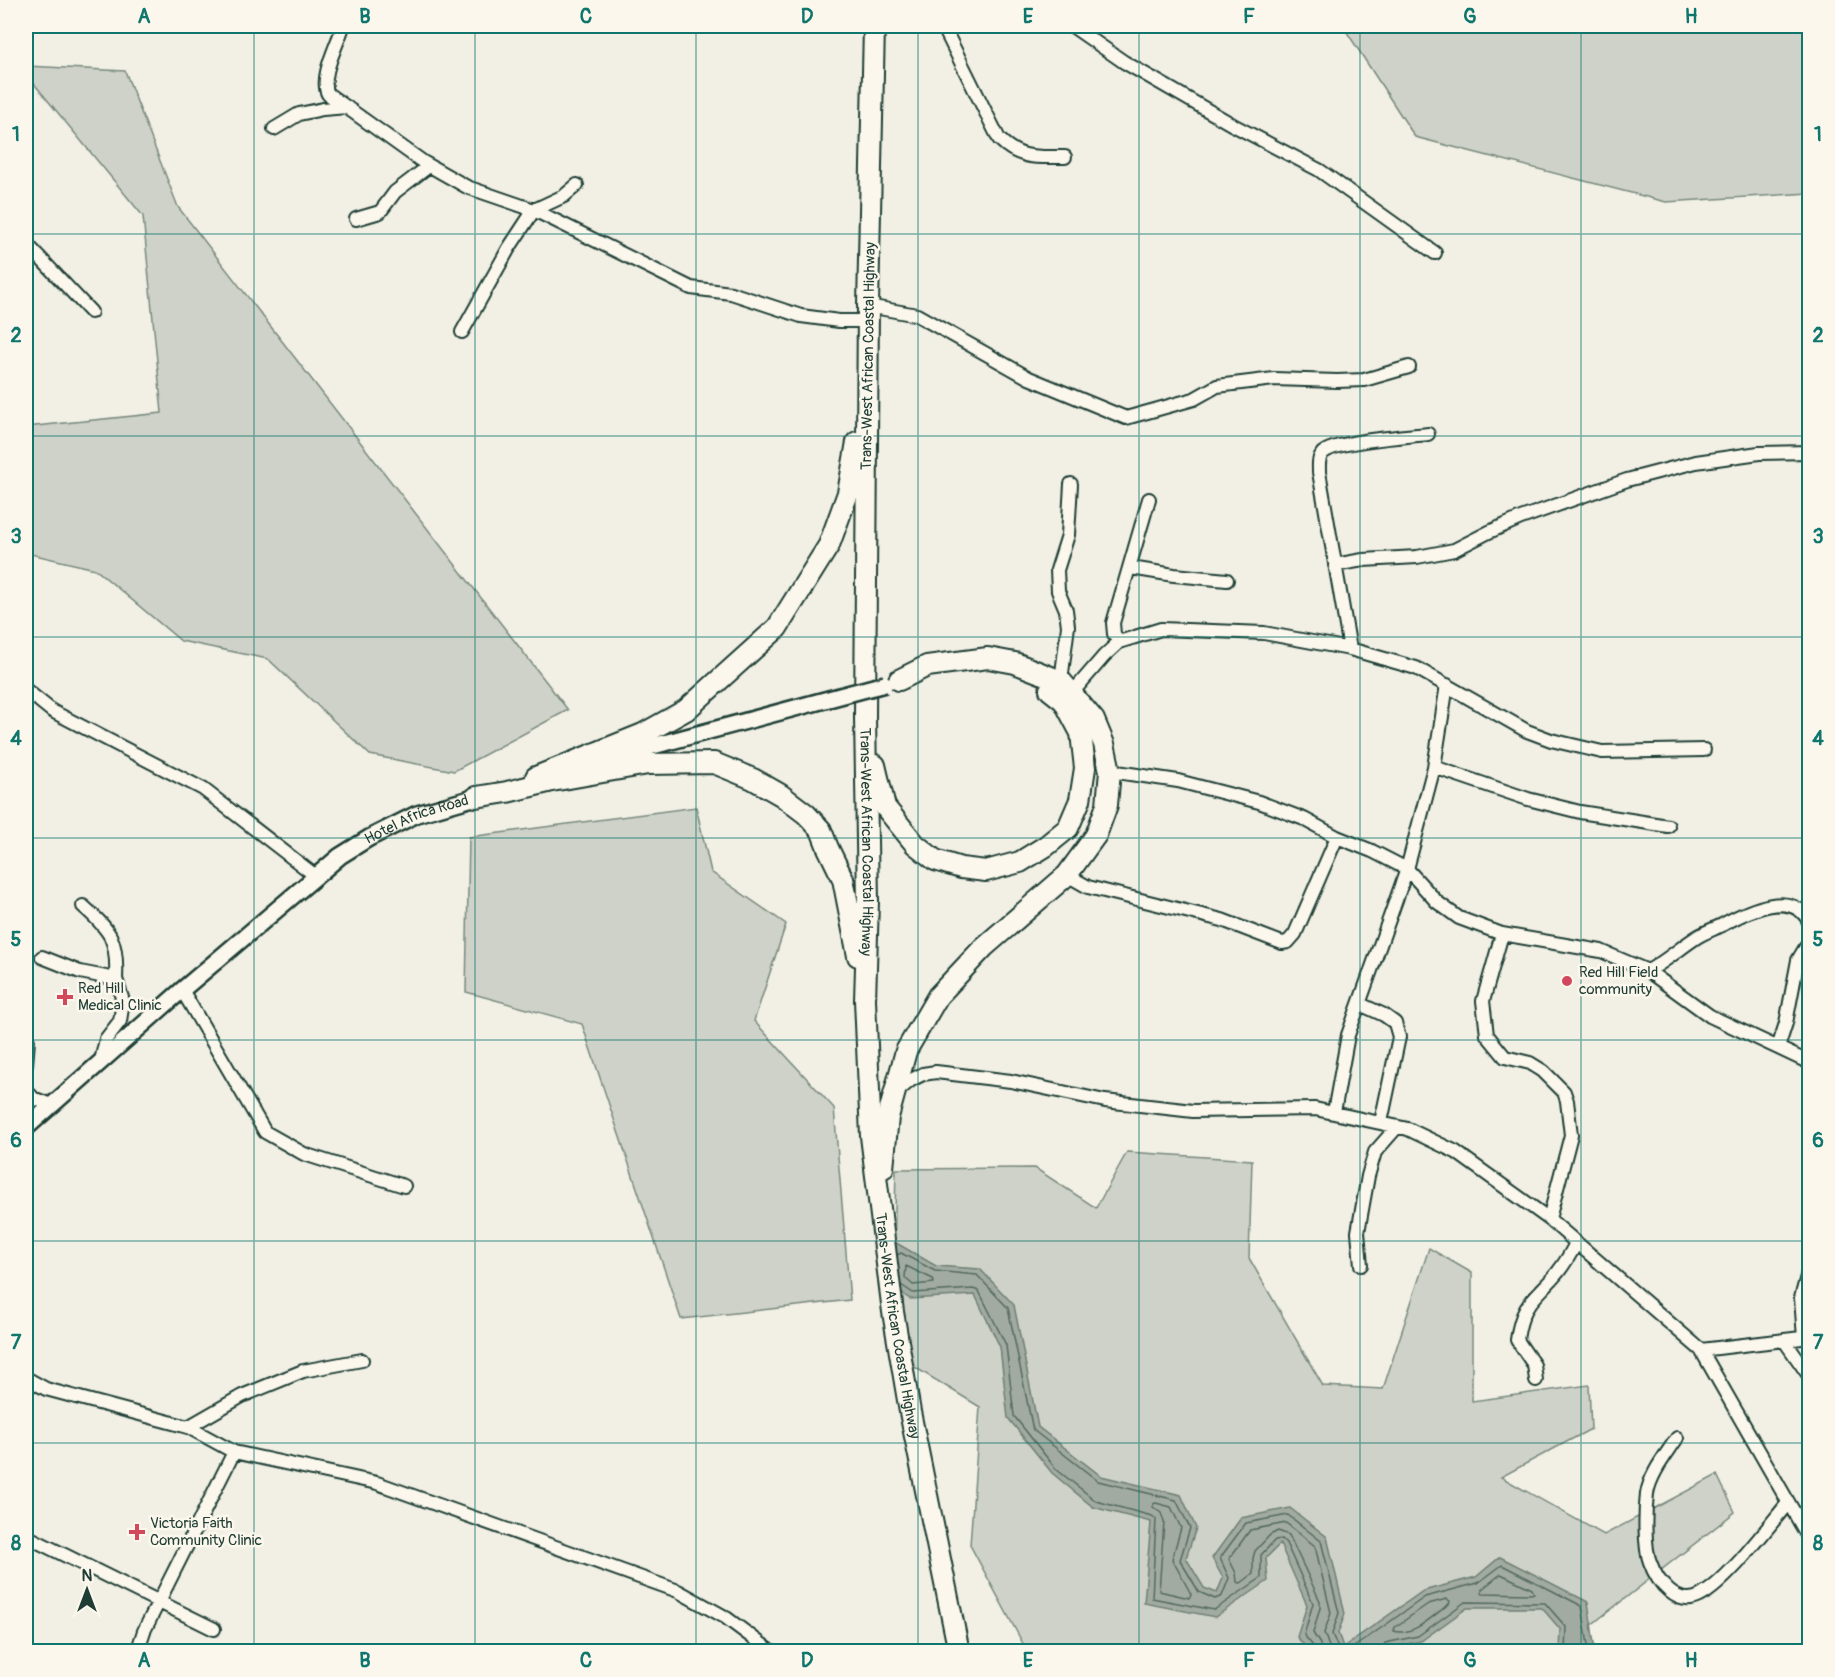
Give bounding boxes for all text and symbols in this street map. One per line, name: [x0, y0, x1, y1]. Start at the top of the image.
text: A: [138, 4, 151, 29]
text: B: [359, 4, 371, 29]
text: C: [580, 4, 592, 29]
text: D: [801, 4, 814, 29]
text: E: [1023, 4, 1034, 29]
text: F: [1243, 4, 1255, 29]
text: G: [1463, 4, 1477, 29]
text: H: [1685, 4, 1698, 29]
text: 1: [12, 122, 20, 147]
text: 1: [1814, 122, 1822, 147]
street label: Trans-West African Coastal Highway: [857, 241, 880, 470]
text: 2: [10, 323, 22, 348]
text: 2: [1812, 323, 1824, 348]
text: 3: [10, 524, 22, 549]
text: 3: [1812, 524, 1824, 549]
text: 4: [10, 726, 22, 751]
text: 4: [1812, 726, 1824, 751]
street label: Trans-West African Coastal Highway: [855, 728, 877, 957]
street label: Hotel Africa Road: [361, 791, 471, 849]
text: 5: [11, 927, 22, 952]
text: 5: [1813, 927, 1824, 952]
place label: Red Hill Field community: [1579, 963, 1658, 999]
marker: Red Hill Field community: [1560, 974, 1574, 988]
place label: Red Hill Medical Clinic: [78, 979, 162, 1015]
marker: Red Hill Medical Clinic: [56, 988, 74, 1006]
text: 6: [10, 1128, 22, 1153]
text: 6: [1812, 1128, 1824, 1153]
street label: Trans-West African Coastal Highway: [871, 1212, 924, 1441]
text: 7: [11, 1330, 22, 1355]
text: 7: [1813, 1330, 1824, 1355]
place label: Victoria Faith Community Clinic: [150, 1514, 262, 1550]
marker: Victoria Faith Community Clinic: [128, 1523, 146, 1541]
text: 8: [11, 1531, 21, 1556]
text: 8: [1813, 1531, 1823, 1556]
north arrow: [57, 1560, 117, 1620]
text: N: [82, 1566, 93, 1586]
text: A: [138, 1648, 151, 1673]
text: B: [359, 1648, 371, 1673]
text: C: [580, 1648, 592, 1673]
text: D: [801, 1648, 814, 1673]
text: E: [1023, 1648, 1034, 1673]
text: F: [1243, 1648, 1255, 1673]
text: G: [1463, 1648, 1477, 1673]
text: H: [1685, 1648, 1698, 1673]

